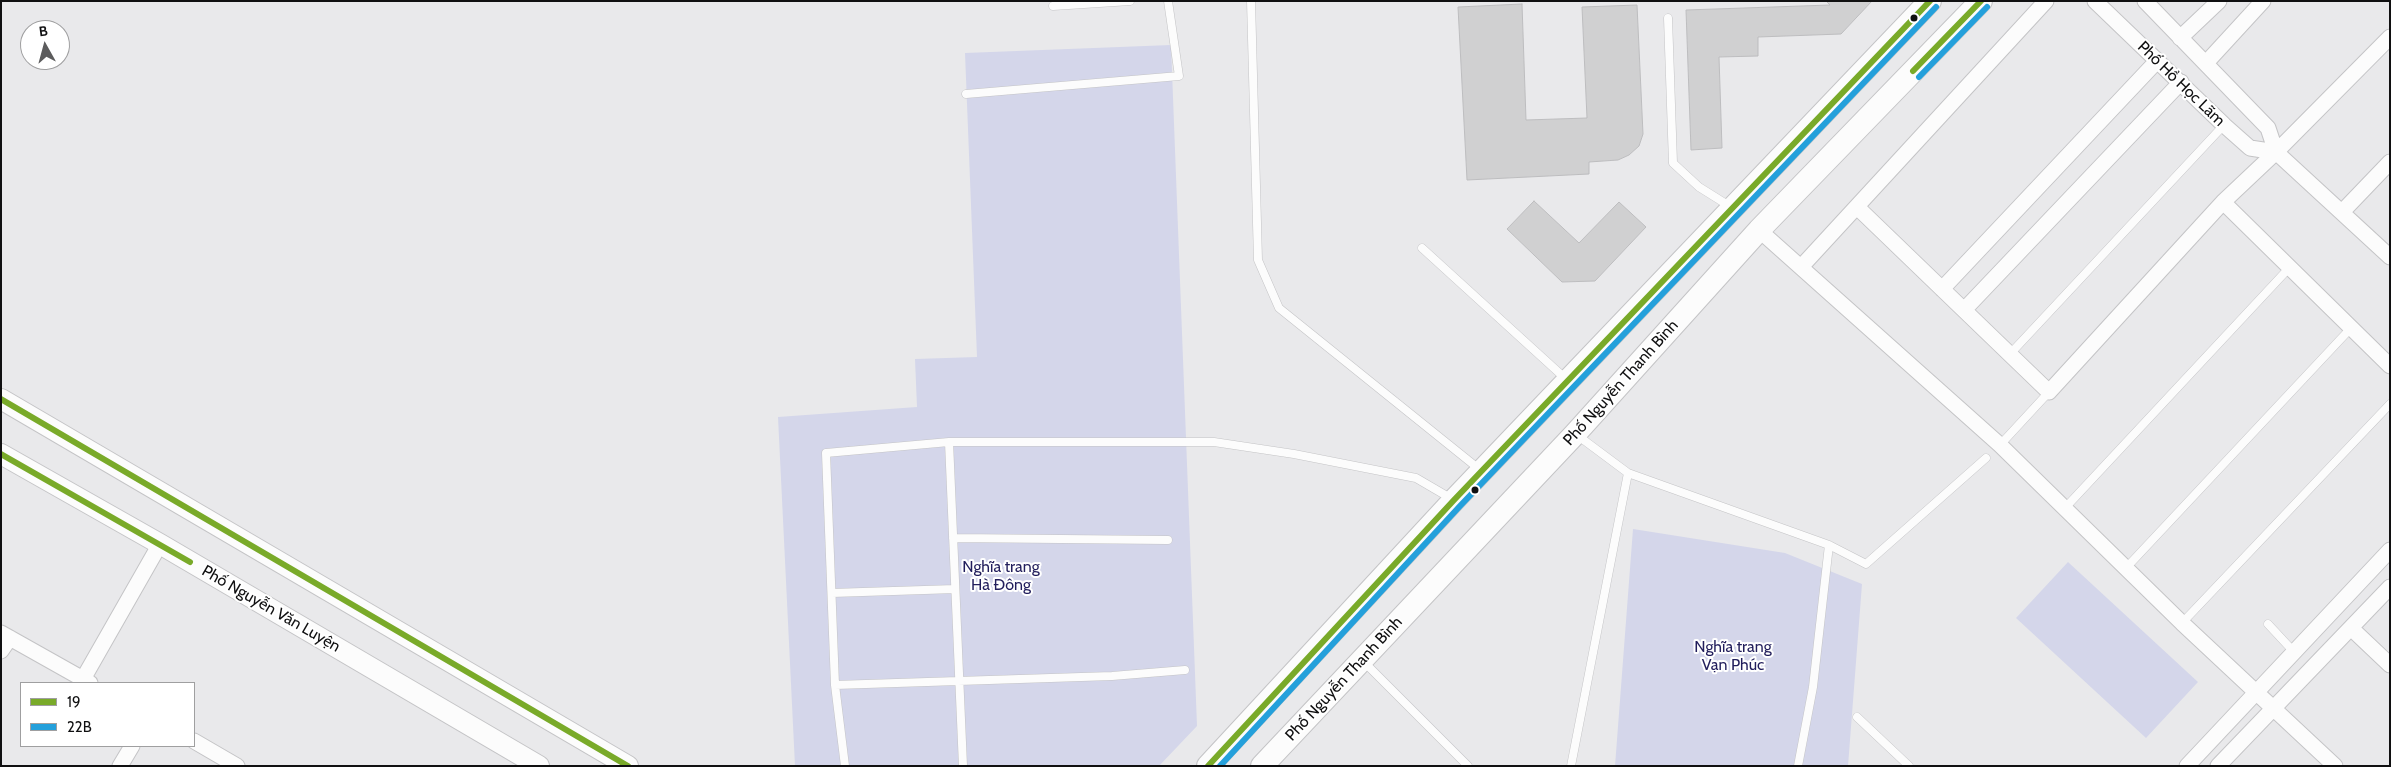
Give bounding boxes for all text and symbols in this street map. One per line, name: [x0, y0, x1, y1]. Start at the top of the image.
unlabelled marker: [1909, 13, 1919, 23]
north arrow: [20, 20, 70, 70]
text: B: [38, 22, 49, 41]
street label: Phố Hồ Học Lãm: [2133, 37, 2229, 131]
street label: Phố Nguyễn Thanh Bình: [1559, 316, 1683, 450]
unlabelled marker: [1470, 485, 1480, 495]
park label: Nghĩa trang Hà Đông: [962, 557, 1040, 595]
street label: Phố Nguyễn Văn Luyện: [198, 561, 344, 657]
street label: Phố Nguyễn Thanh Bình: [1282, 613, 1406, 745]
park label: Nghĩa trang Vạn Phúc: [1694, 637, 1772, 675]
legend: [20, 682, 195, 747]
text: 19: [67, 693, 80, 711]
text: 22B: [67, 718, 92, 736]

